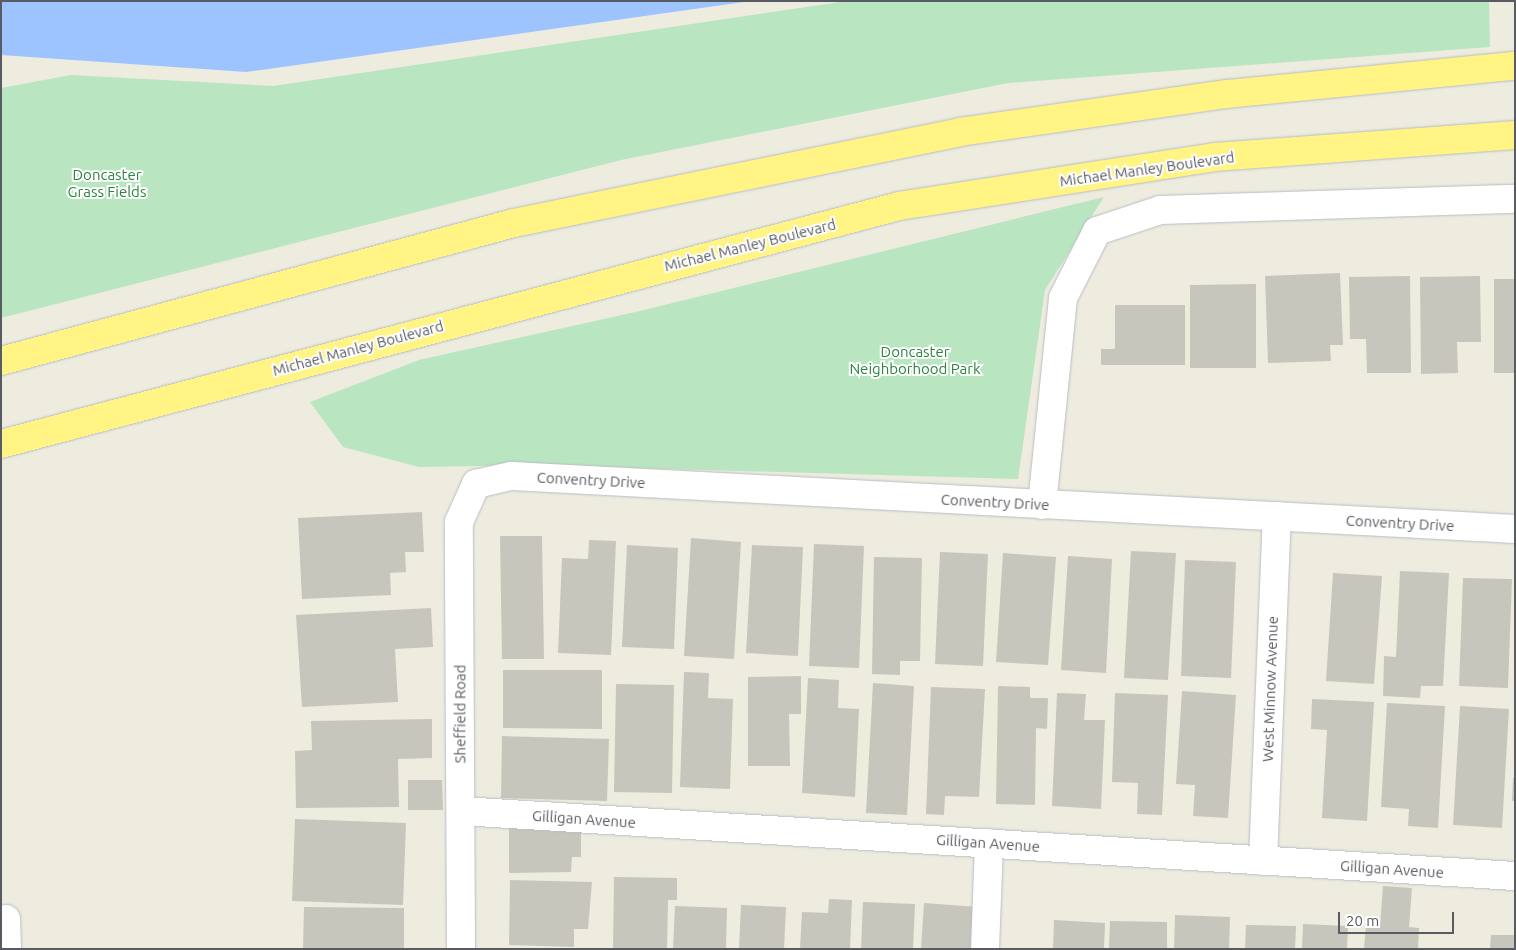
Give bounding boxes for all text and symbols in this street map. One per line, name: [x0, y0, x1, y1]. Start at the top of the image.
street label: Michael Manley Boulevard: [1058, 148, 1236, 190]
park label: Doncaster Grass Fields: [68, 165, 146, 200]
street label: Michael Manley Boulevard: [662, 215, 838, 275]
street label: Michael Manley Boulevard: [271, 316, 445, 380]
park label: Doncaster Neighborhood Park: [849, 342, 981, 377]
street label: Conventry Drive: [536, 468, 646, 492]
street label: Conventry Drive: [940, 490, 1050, 514]
street label: Conventry Drive: [1345, 511, 1455, 535]
street label: West Minnow Avenue: [1258, 616, 1282, 762]
street label: Sheffield Road: [451, 665, 469, 763]
street label: Gilligan Avenue: [532, 806, 636, 832]
street label: Gilligan Avenue: [936, 830, 1040, 856]
street label: Gilligan Avenue: [1340, 856, 1444, 882]
scale bar: [1341, 902, 1457, 934]
text: 20 m: [1346, 912, 1379, 929]

